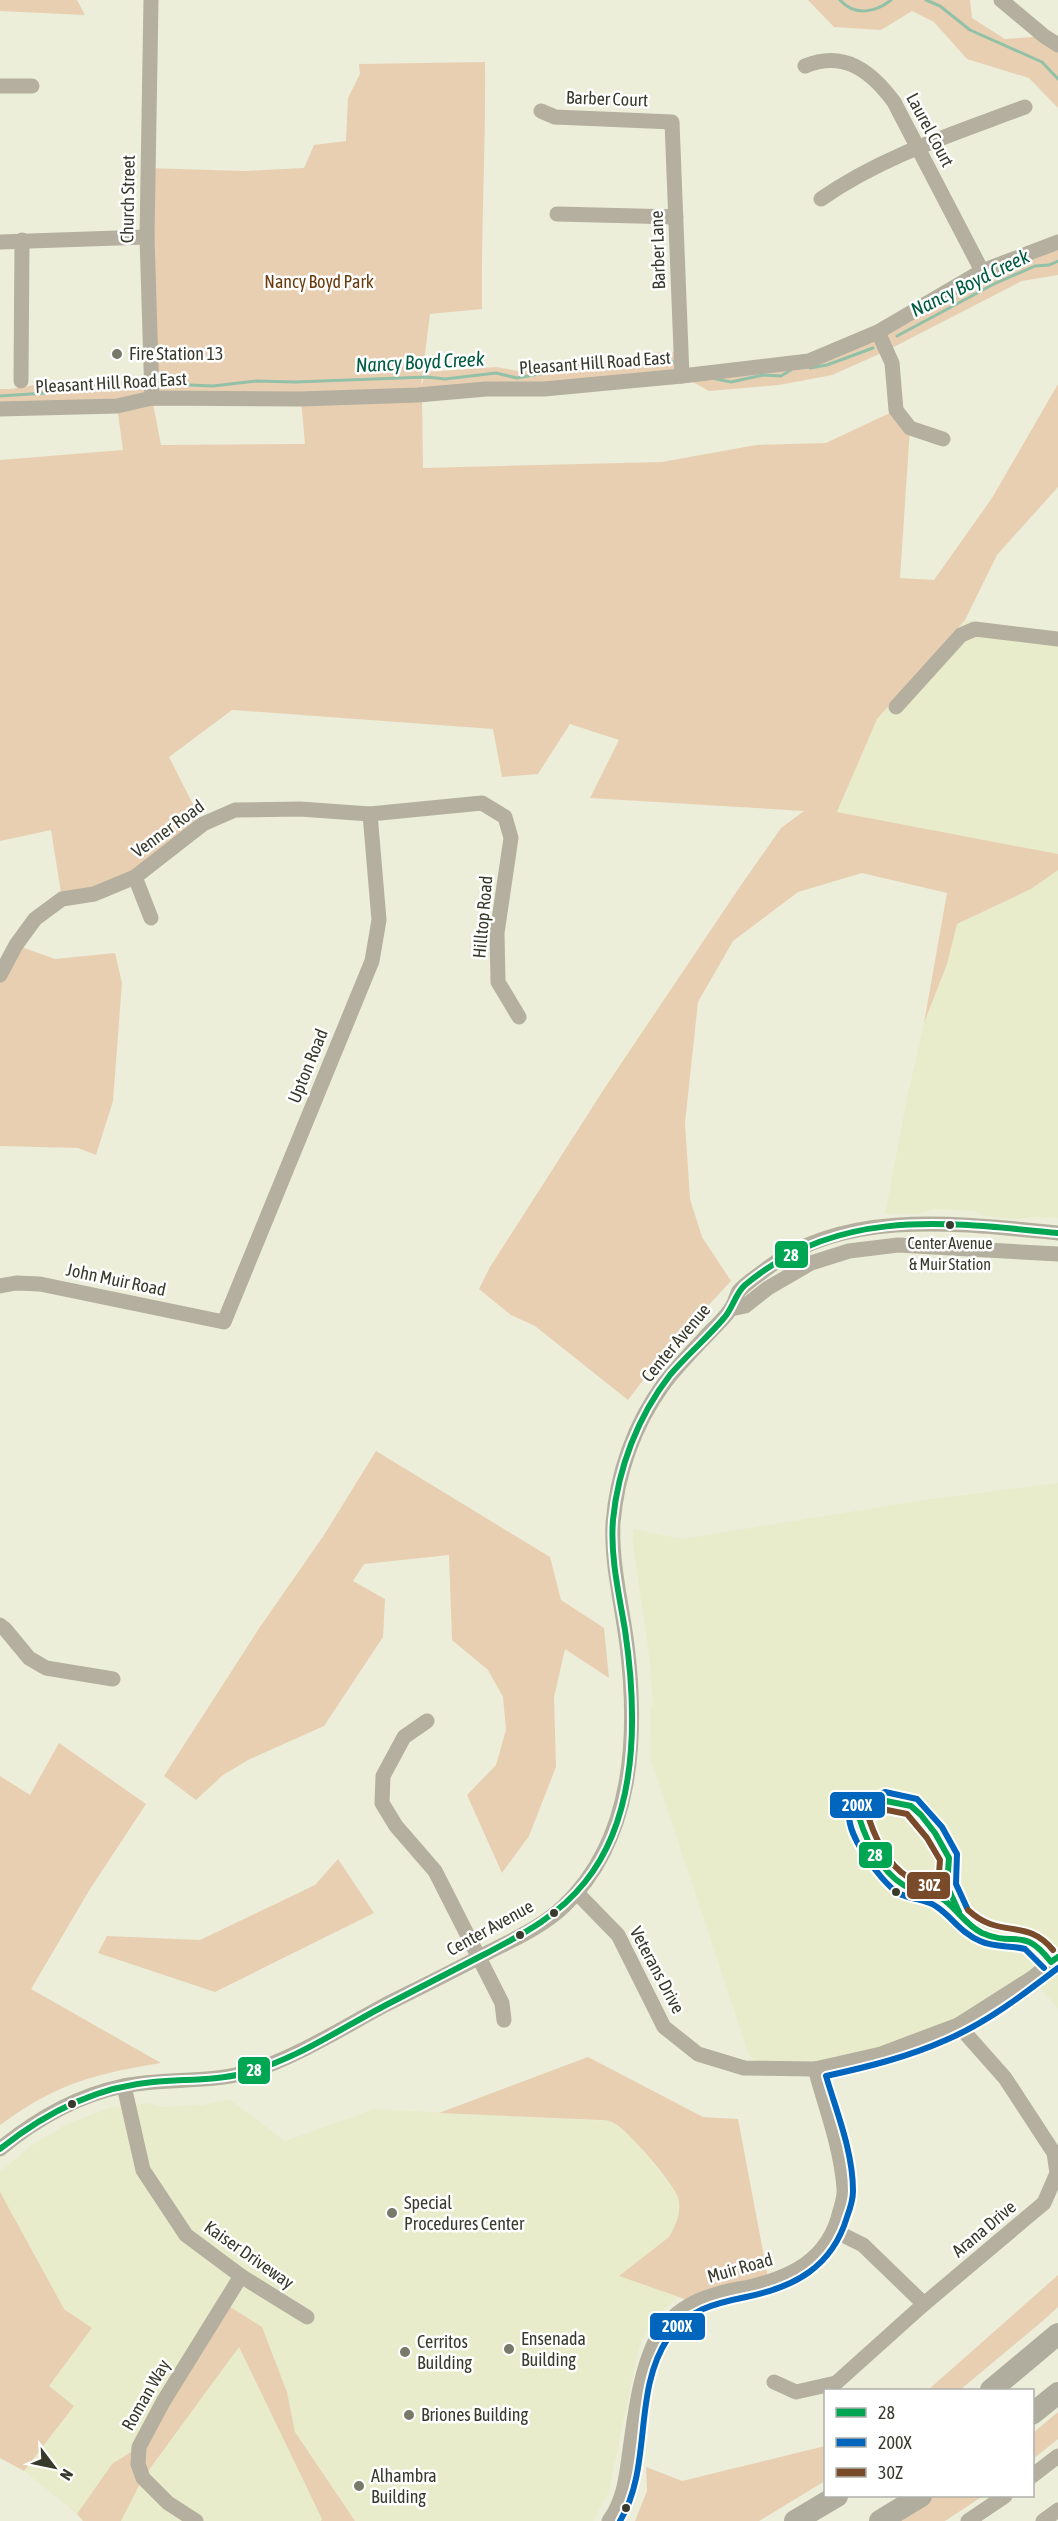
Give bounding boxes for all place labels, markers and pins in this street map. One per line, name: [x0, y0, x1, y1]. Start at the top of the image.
place label: Fire Station 13: [129, 343, 223, 364]
marker: Fire Station 13: [110, 347, 124, 361]
marker: Center Avenue & Muir Station: [944, 1219, 956, 1231]
place label: Center Avenue & Muir Station: [907, 1234, 993, 1273]
unlabelled marker: [890, 1886, 902, 1898]
unlabelled marker: [548, 1907, 560, 1919]
unlabelled marker: [514, 1929, 526, 1941]
unlabelled marker: [66, 2098, 78, 2110]
place label: Special Procedures Center: [404, 2192, 525, 2234]
marker: Special Procedures Center: [385, 2206, 399, 2220]
place label: Ensenada Building: [521, 2328, 586, 2370]
place label: Cerritos Building: [417, 2331, 472, 2373]
marker: Ensenada Building: [502, 2342, 516, 2356]
marker: Cerritos Building: [398, 2345, 412, 2359]
place label: Briones Building: [421, 2404, 529, 2425]
marker: Briones Building: [402, 2408, 416, 2422]
place label: Alhambra Building: [371, 2465, 437, 2507]
marker: Alhambra Building: [352, 2479, 366, 2493]
unlabelled marker: [620, 2502, 632, 2514]

